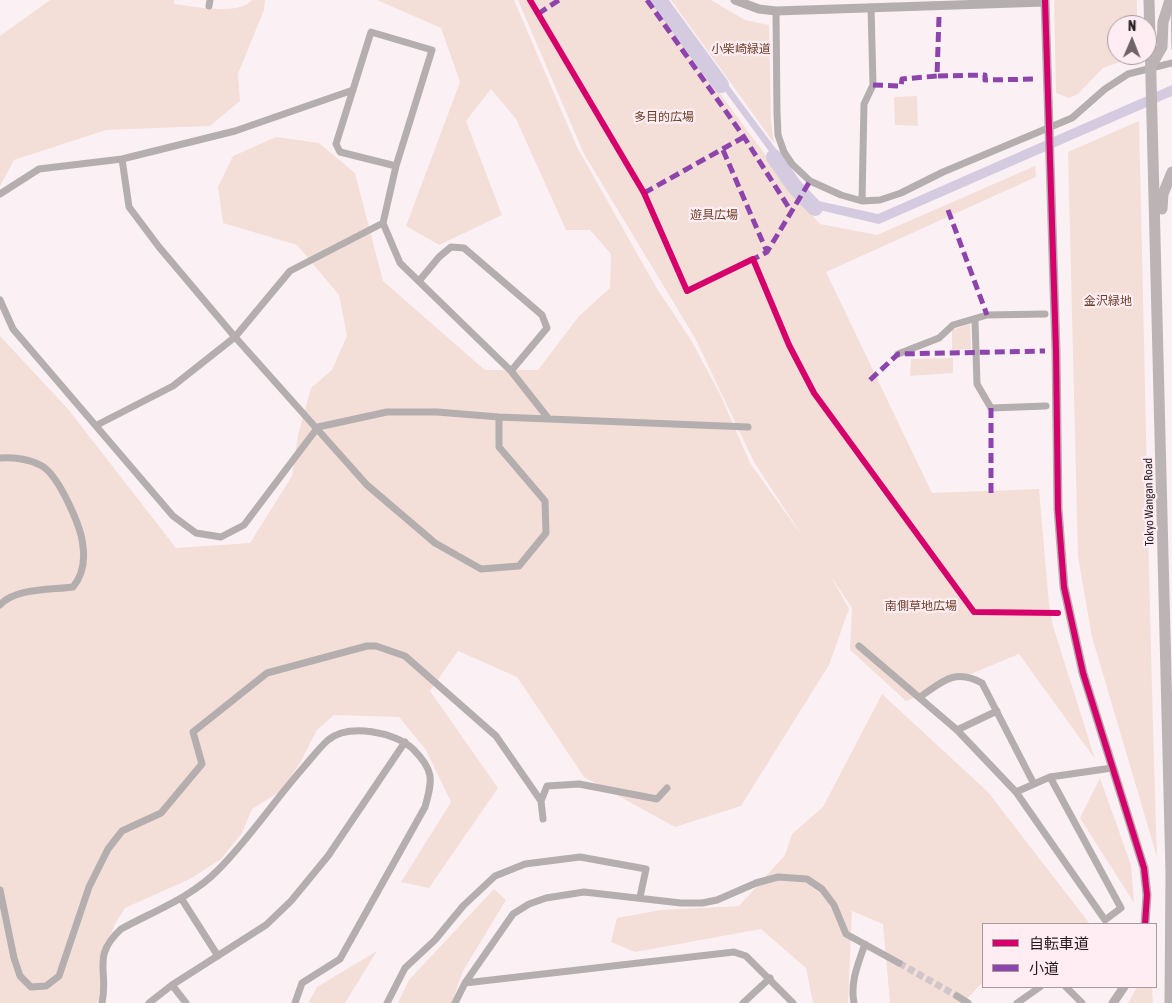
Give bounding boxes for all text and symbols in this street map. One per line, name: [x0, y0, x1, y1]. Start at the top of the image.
north arrow: [1107, 15, 1157, 65]
text: N: [1128, 18, 1137, 34]
park label: 小柴崎緑道: [711, 42, 771, 56]
park label: 多目的広場: [634, 110, 694, 124]
park label: 遊具広場: [690, 208, 738, 222]
park label: 金沢緑地: [1084, 294, 1132, 308]
street label: Tokyo Wangan Road: [1141, 458, 1157, 546]
park label: 南側草地広場: [885, 599, 957, 613]
legend: [982, 923, 1157, 988]
text: 自転車道: [1029, 935, 1089, 952]
text: 小道: [1029, 960, 1059, 977]

